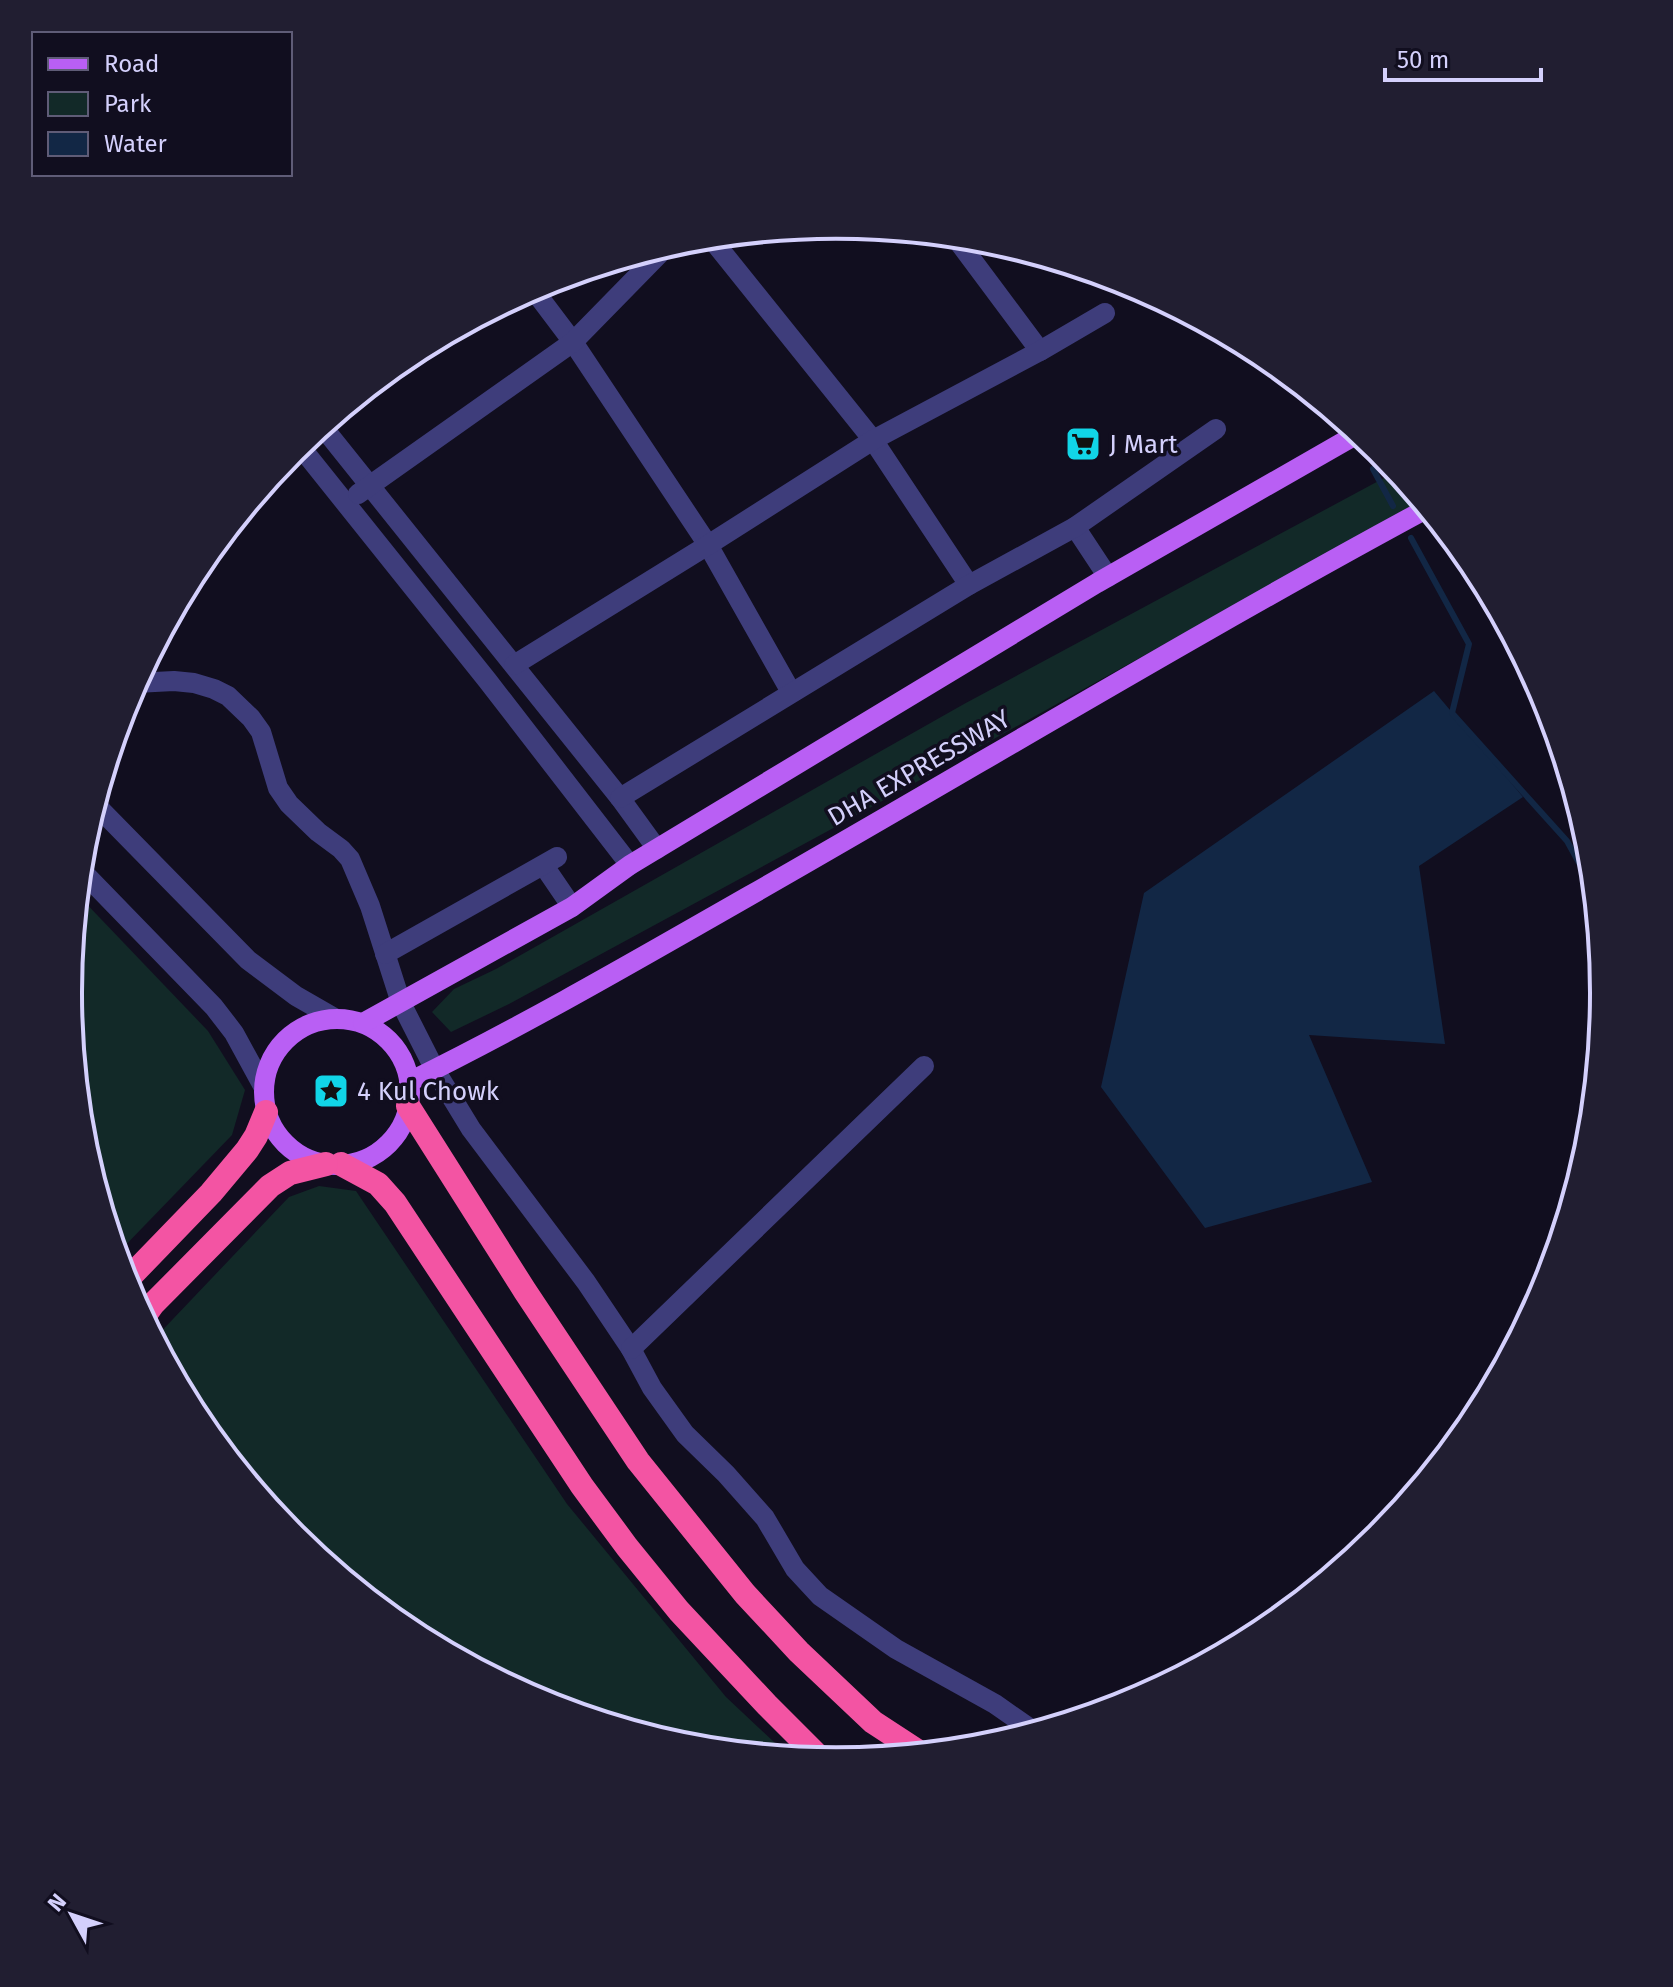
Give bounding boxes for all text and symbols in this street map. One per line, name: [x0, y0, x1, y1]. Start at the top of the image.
legend: [32, 32, 292, 176]
scale bar: [1385, 32, 1541, 82]
text: 50 m: [1397, 46, 1449, 74]
text: Road: [104, 50, 159, 78]
text: Park: [104, 90, 152, 118]
text: Water: [104, 130, 168, 158]
supermarket icon: J Mart: [1064, 425, 1102, 463]
place label: J Mart: [1109, 429, 1178, 460]
street label: DHA EXPRESSWAY: [822, 703, 1016, 833]
place icon: 4 Kul Chowk: [312, 1072, 350, 1110]
place label: 4 Kul Chowk: [357, 1076, 500, 1107]
north arrow: [32, 1875, 112, 1955]
text: N: [42, 1888, 72, 1917]

